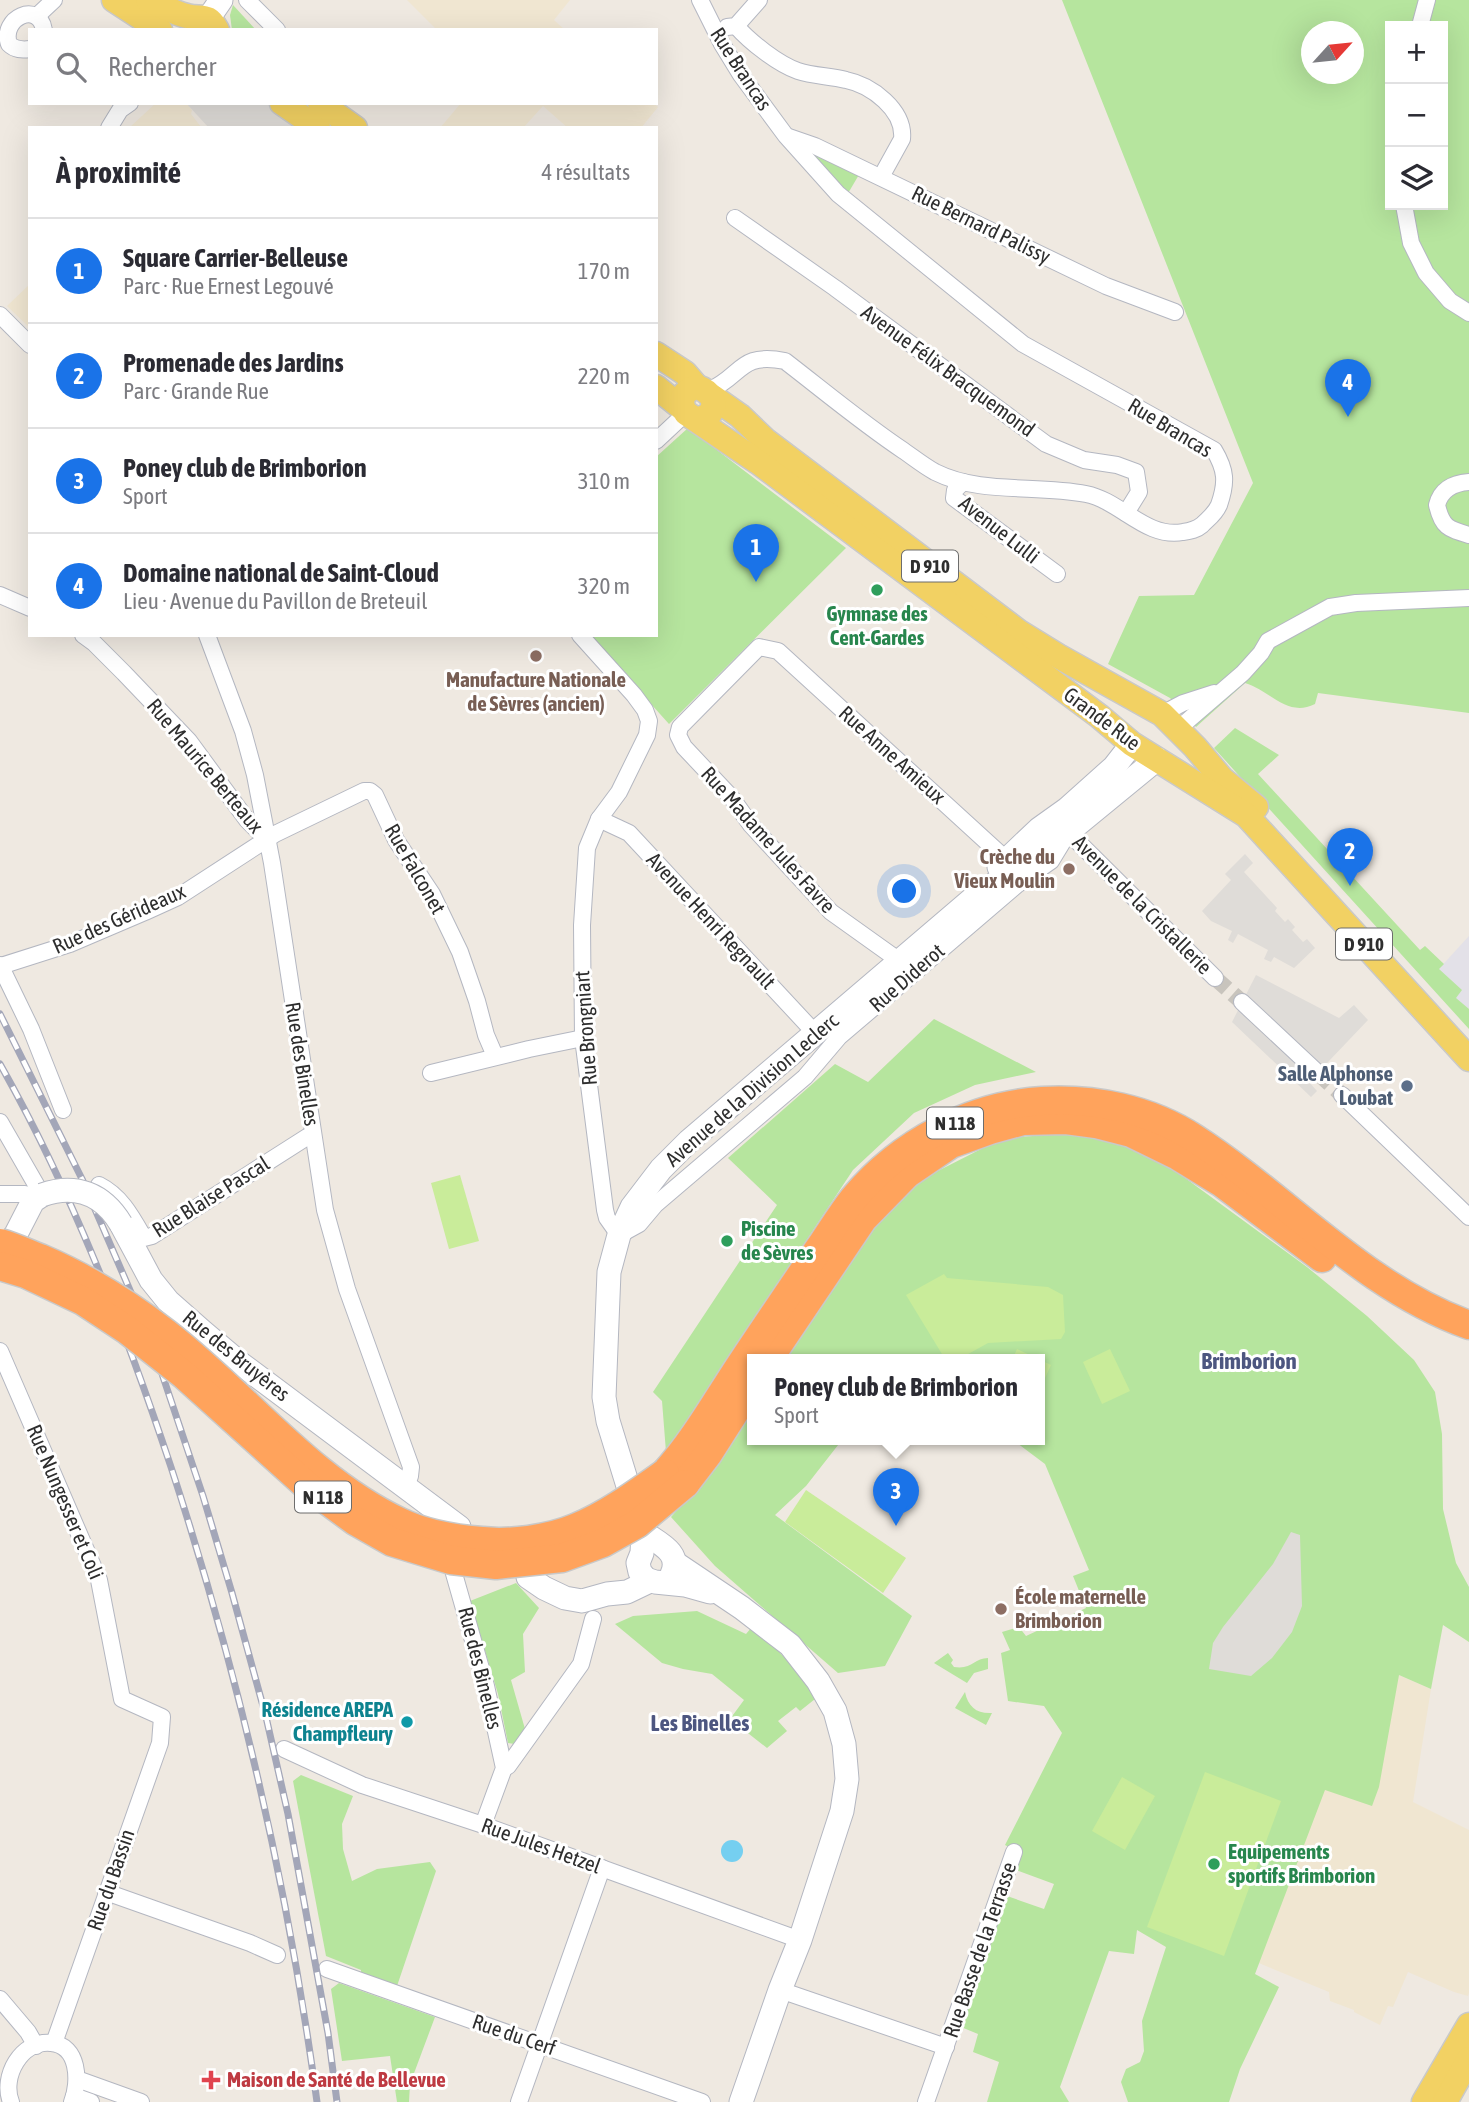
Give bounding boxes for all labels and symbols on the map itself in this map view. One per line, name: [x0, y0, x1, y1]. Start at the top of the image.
north arrow: [1301, 21, 1364, 84]
street label: Rue Brancas: [706, 23, 777, 114]
street label: Rue Bernard Palissy: [908, 180, 1055, 268]
street label: Avenue Félix Bracquemond: [857, 299, 1040, 441]
pin: 4: [1325, 359, 1371, 417]
street label: Rue Brancas: [1124, 393, 1217, 462]
street label: Avenue Lulli: [955, 490, 1045, 568]
pin: 1: [733, 524, 779, 582]
road number: D 910: [902, 551, 958, 582]
marker: Gymnase des Cent-Gardes: [869, 582, 885, 598]
place label: Gymnase des Cent-Gardes: [826, 601, 928, 649]
marker: Manufacture Nationale de Sèvres (ancien): [528, 648, 544, 664]
place label: Manufacture Nationale de Sèvres (ancien): [446, 667, 626, 715]
street label: Grande Rue: [1060, 682, 1146, 755]
street label: Rue Maurice Berteaux: [143, 693, 269, 838]
street label: Rue Anne Amieux: [835, 700, 951, 809]
street label: Rue Madame Jules Favre: [697, 761, 841, 917]
street label: Rue Falconet: [381, 819, 451, 918]
pin: 2: [1327, 828, 1373, 886]
street label: Avenue de la Cristallerie: [1068, 830, 1217, 979]
place label: Crèche du Vieux Moulin: [953, 844, 1055, 892]
street label: Avenue Henri Regnault: [642, 847, 781, 993]
marker: Crèche du Vieux Moulin: [1061, 861, 1077, 877]
your location: [887, 874, 921, 908]
street label: Rue des Gérideaux: [49, 878, 189, 958]
road number: D 910: [1336, 928, 1392, 960]
street label: Rue Diderot: [864, 938, 949, 1016]
street label: Rue Brongniart: [569, 970, 601, 1086]
street label: Rue des Binelles: [281, 1000, 325, 1128]
street label: Avenue de la Division Leclerc: [660, 1008, 843, 1171]
place label: Salle Alphonse Loubat: [1278, 1061, 1393, 1109]
marker: Salle Alphonse Loubat: [1399, 1078, 1415, 1094]
road number: N 118: [927, 1107, 983, 1138]
street label: Rue Blaise Pascal: [148, 1150, 274, 1242]
place label: Piscine de Sèvres: [741, 1216, 814, 1264]
marker: Piscine de Sèvres: [719, 1233, 735, 1249]
street label: Rue des Bruyères: [178, 1305, 295, 1406]
district label: Brimborion: [1201, 1348, 1297, 1374]
street label: Rue Nungesser et Coli: [23, 1421, 109, 1582]
pin: 3: [873, 1468, 919, 1526]
road number: N 118: [295, 1482, 351, 1512]
place label: École maternelle Brimborion: [1015, 1584, 1146, 1632]
marker: École maternelle Brimborion: [993, 1601, 1009, 1617]
street label: Rue des Binelles: [454, 1604, 508, 1731]
place label: Résidence AREPA Champfleury: [261, 1697, 394, 1745]
district label: Les Binelles: [651, 1710, 749, 1736]
marker: Résidence AREPA Champfleury: [399, 1714, 415, 1730]
street label: Rue Jules Hetzel: [478, 1812, 605, 1878]
street label: Rue du Bassin: [82, 1826, 139, 1934]
place label: Equipements sportifs Brimborion: [1228, 1839, 1375, 1887]
marker: Equipements sportifs Brimborion: [1206, 1856, 1222, 1872]
street label: Rue Basse de la Terrasse: [938, 1859, 1020, 2041]
street label: Rue du Cerf: [469, 2009, 559, 2060]
place label: Maison de Santé de Bellevue: [227, 2067, 446, 2091]
marker: Maison de Santé de Bellevue: [201, 2070, 221, 2090]

